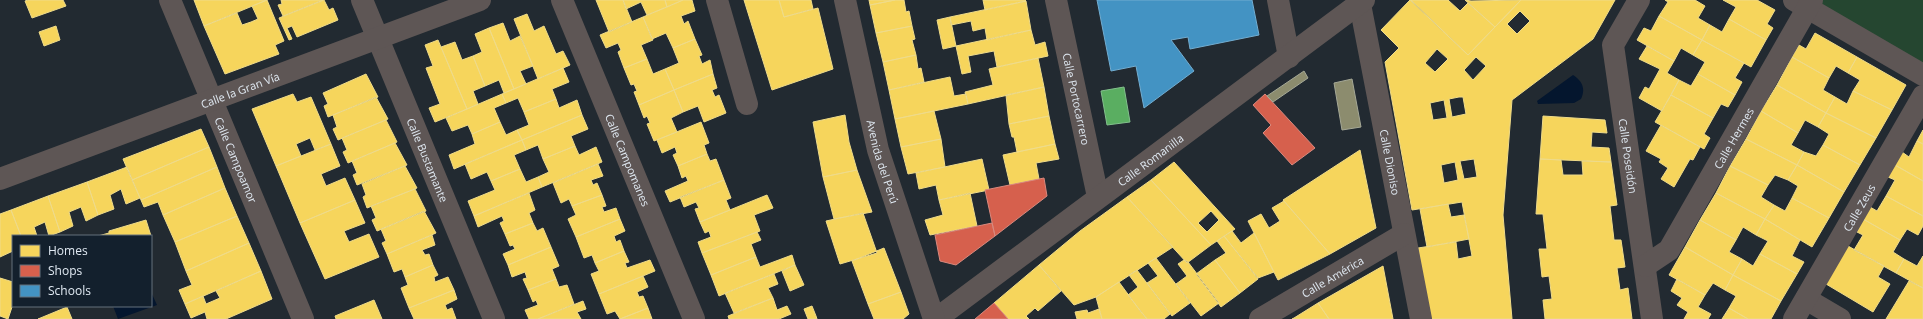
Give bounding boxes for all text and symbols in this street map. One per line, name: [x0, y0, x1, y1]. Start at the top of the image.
street label: Calle Portocarrero: [1060, 51, 1094, 147]
street label: Calle la Gran Vía: [198, 68, 281, 111]
street label: Calle Hermes: [1710, 105, 1757, 171]
street label: Calle Campomanes: [602, 111, 654, 208]
street label: Calle Campoamor: [212, 114, 261, 205]
street label: Calle Bustamante: [404, 115, 452, 204]
street label: Avenida del Perú: [864, 118, 903, 205]
street label: Calle Poseidón: [1616, 118, 1642, 194]
street label: Calle Dioniso: [1377, 128, 1404, 196]
street label: Calle Romanilla: [1114, 130, 1186, 189]
street label: Calle Zeus: [1839, 181, 1878, 234]
legend: [12, 235, 152, 307]
text: Homes: [48, 242, 88, 259]
street label: Calle América: [1299, 252, 1366, 300]
text: Shops: [48, 262, 83, 279]
text: Schools: [48, 282, 91, 299]

